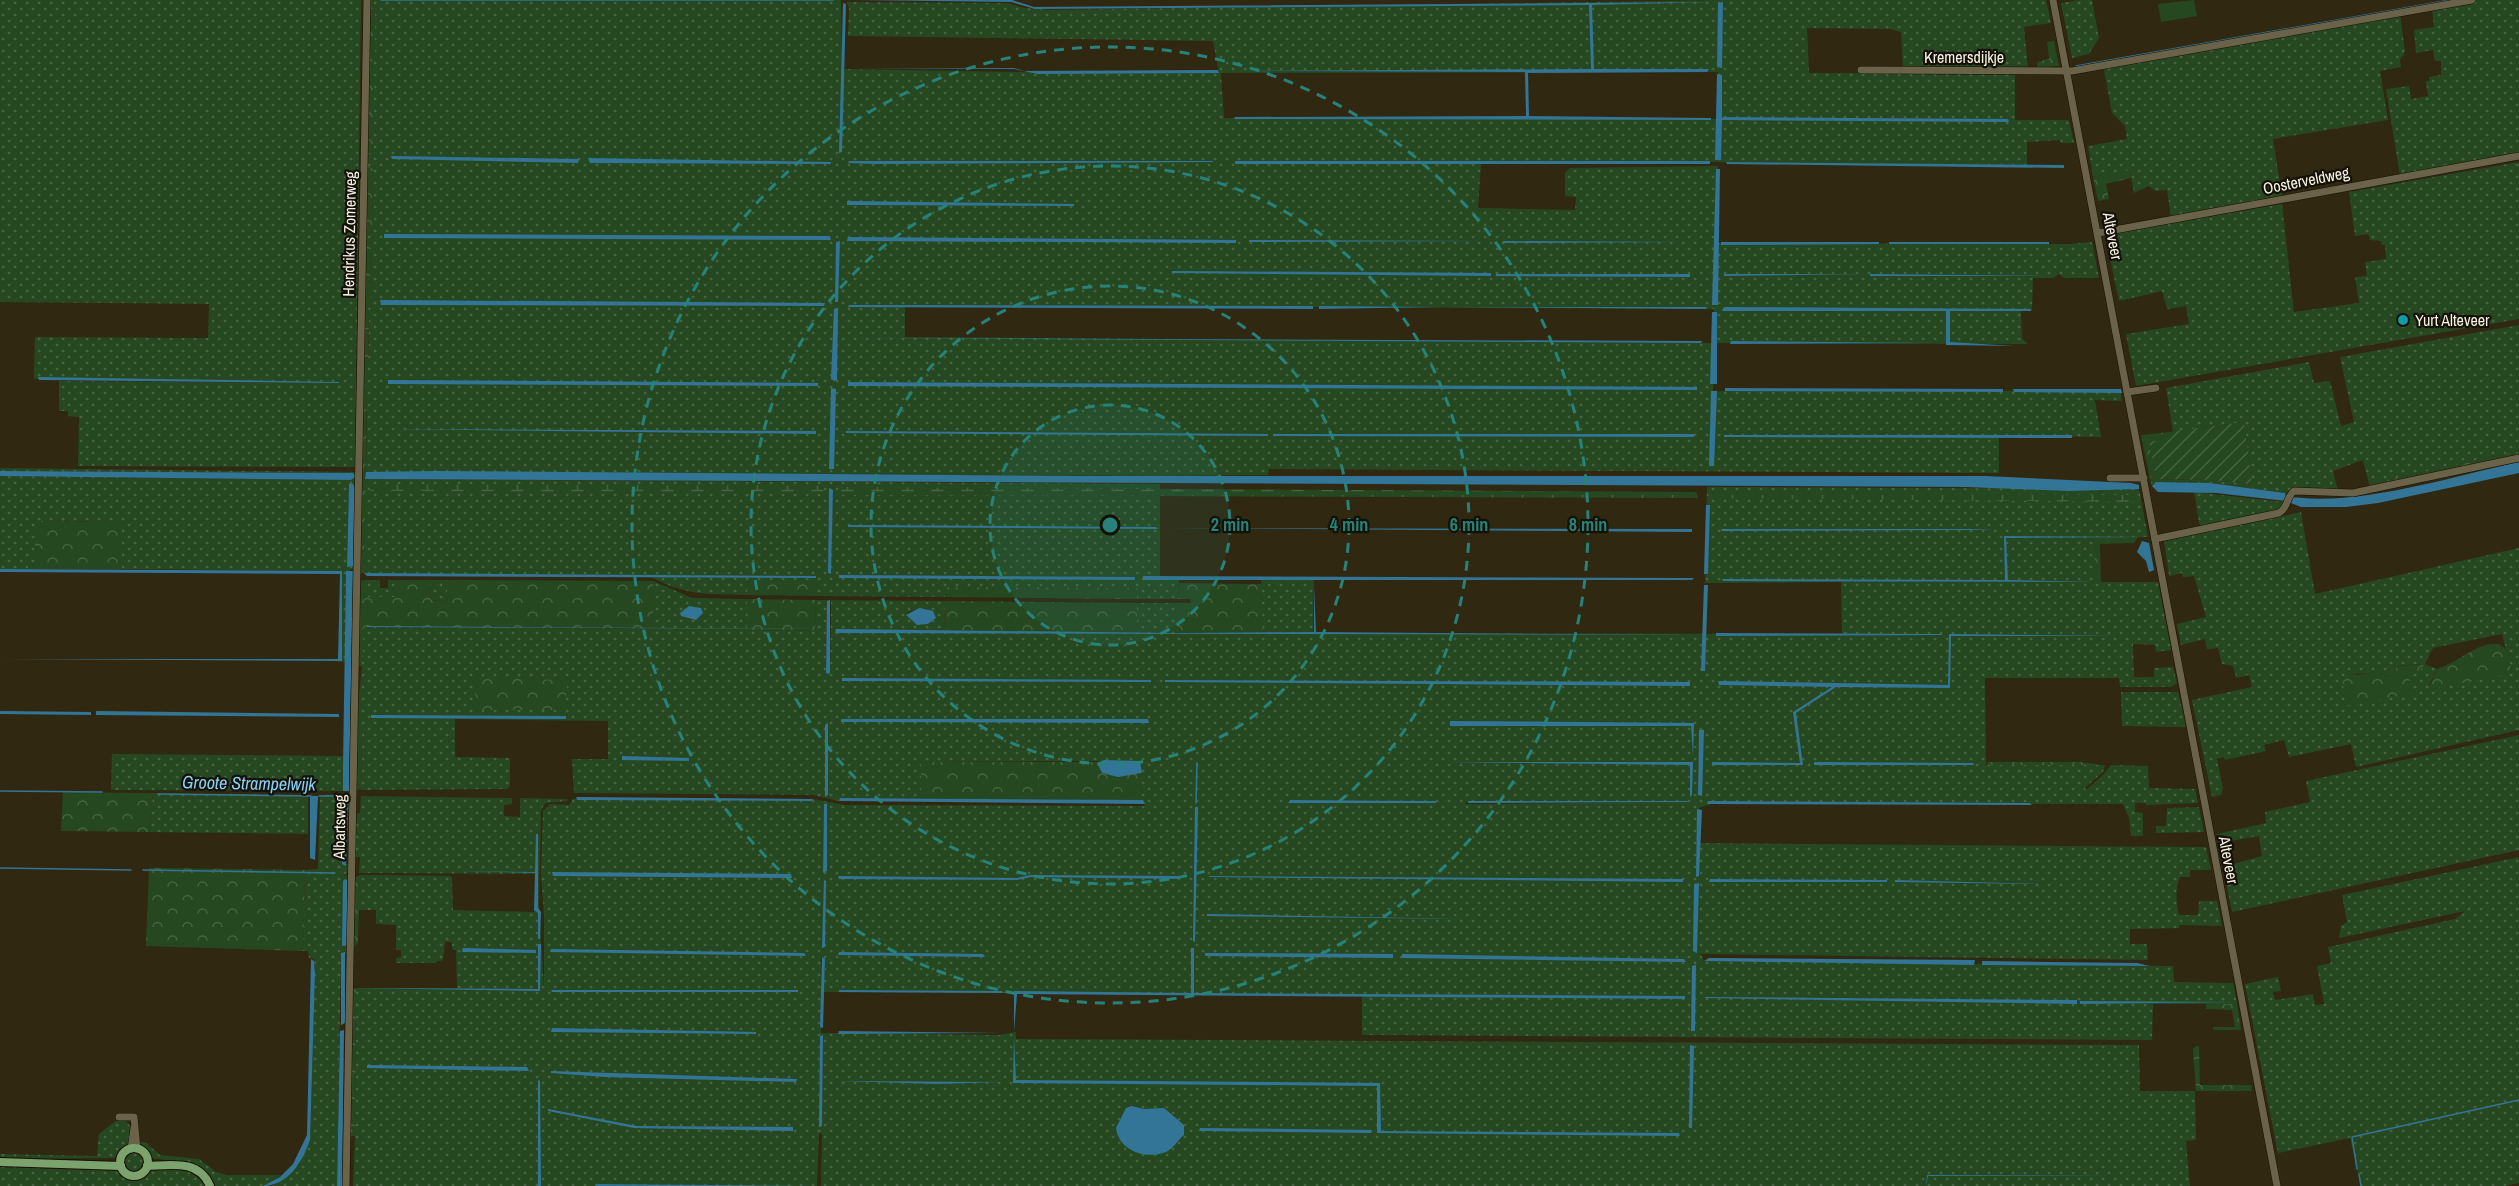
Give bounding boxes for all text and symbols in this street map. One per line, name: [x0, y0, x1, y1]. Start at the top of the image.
street label: Kremersdijkje: [1924, 46, 2004, 68]
street label: Oosterveldweg: [2261, 161, 2352, 199]
street label: Hendrikus Zomerweg: [337, 170, 361, 297]
street label: Alteveer: [2097, 209, 2129, 262]
place label: Yurt Alteveer: [2415, 309, 2490, 331]
marker: Yurt Alteveer: [2396, 313, 2410, 327]
text: 2 min: [1211, 512, 1249, 537]
text: 4 min: [1330, 512, 1368, 537]
text: 6 min: [1450, 512, 1488, 537]
text: 8 min: [1569, 512, 1607, 537]
centre of rings: [1100, 515, 1120, 535]
water label: Groote Strampelwijk: [182, 769, 317, 797]
street label: Albartsweg: [327, 794, 351, 861]
street label: Alteveer: [2213, 833, 2245, 886]

